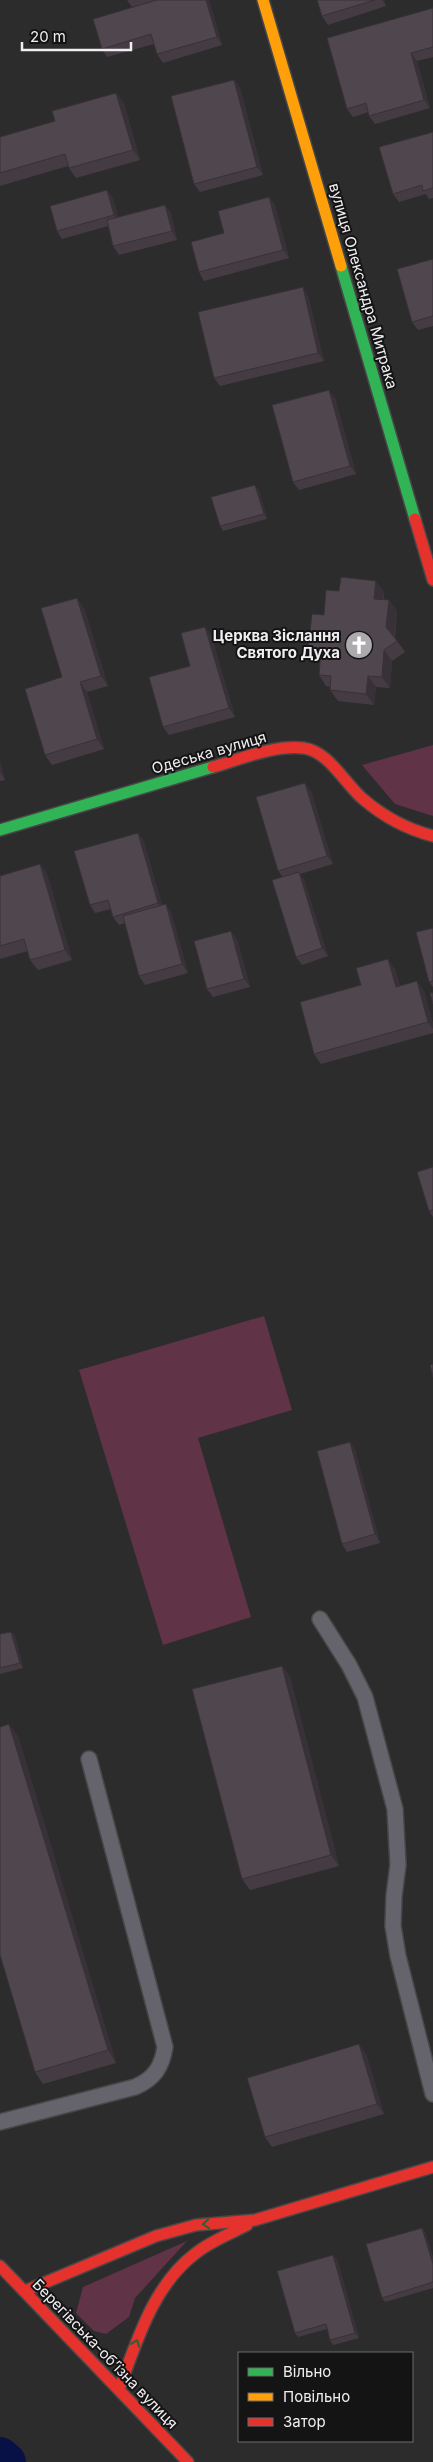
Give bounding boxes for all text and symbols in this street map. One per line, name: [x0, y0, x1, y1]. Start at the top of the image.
scale bar: [22, 20, 131, 52]
text: 20 m: [30, 27, 66, 46]
street label: вулиця Олександра Митрака: [325, 181, 402, 391]
place label: Церква Зіслання Святого Духа: [213, 626, 340, 662]
church icon: Церква Зіслання Святого Духа: [344, 630, 374, 660]
street label: Одеська вулиця: [149, 727, 268, 778]
one-way arrow: [202, 2218, 210, 2229]
street label: Берегівська-обʼїзна вулиця: [29, 2275, 182, 2433]
one-way arrow: [130, 2339, 140, 2348]
legend: [238, 2352, 413, 2442]
text: Вільно: [283, 2362, 331, 2381]
text: Повільно: [283, 2387, 350, 2406]
text: Затор: [283, 2412, 326, 2431]

